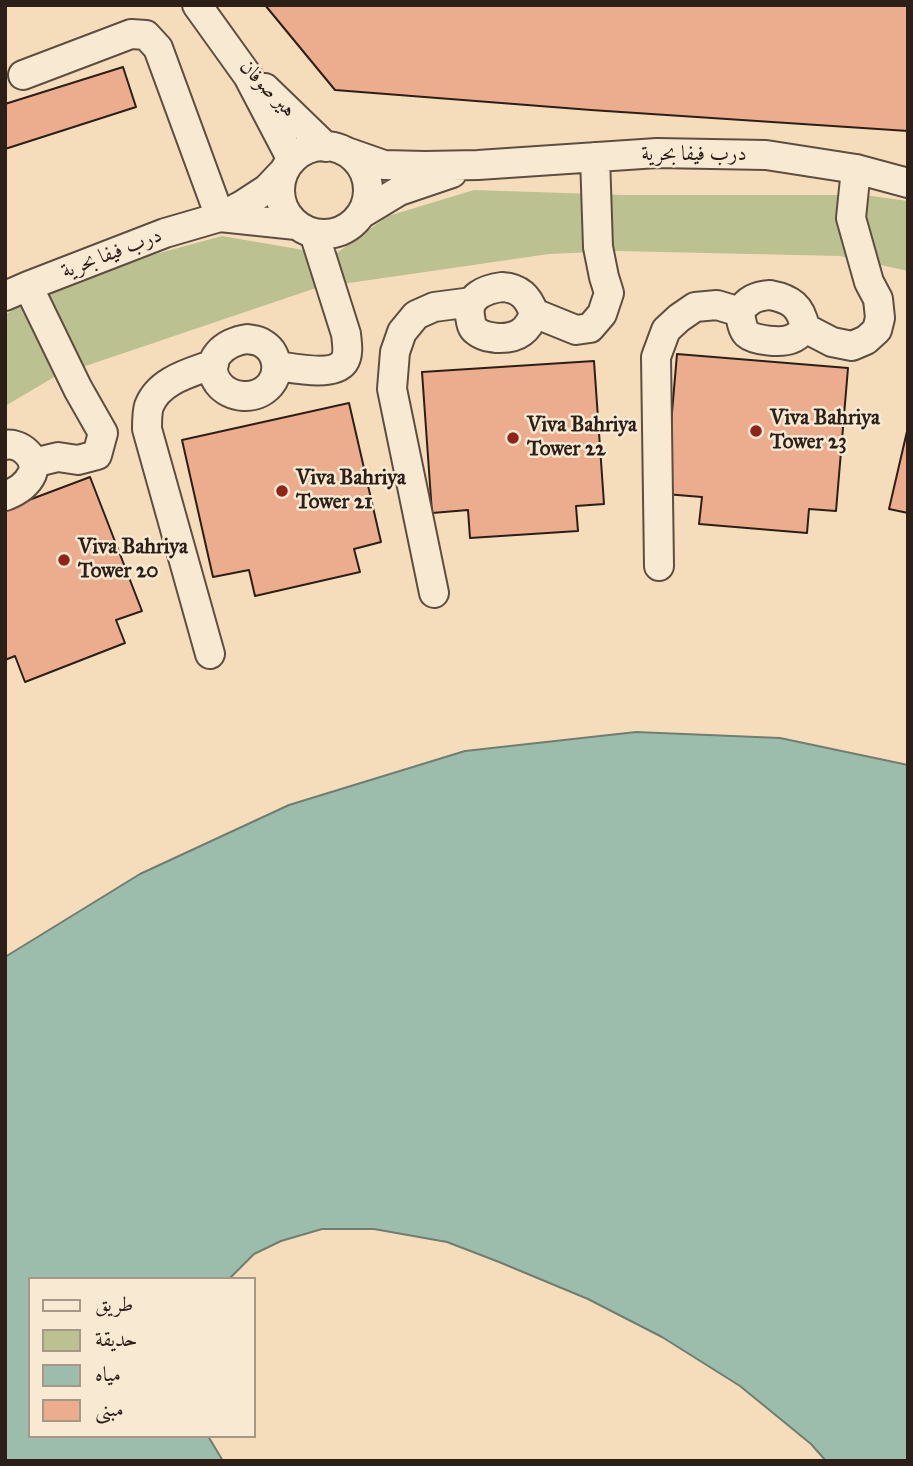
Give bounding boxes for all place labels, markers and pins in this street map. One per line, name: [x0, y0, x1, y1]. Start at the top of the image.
place label: Viva Bahriya Tower 23: [770, 406, 880, 456]
place label: Viva Bahriya Tower 22: [527, 413, 637, 463]
marker: Viva Bahriya Tower 23: [748, 423, 764, 439]
marker: Viva Bahriya Tower 22: [505, 430, 521, 446]
place label: Viva Bahriya Tower 21: [296, 466, 406, 516]
marker: Viva Bahriya Tower 21: [274, 483, 290, 499]
place label: Viva Bahriya Tower 20: [78, 535, 188, 585]
marker: Viva Bahriya Tower 20: [56, 552, 72, 568]

